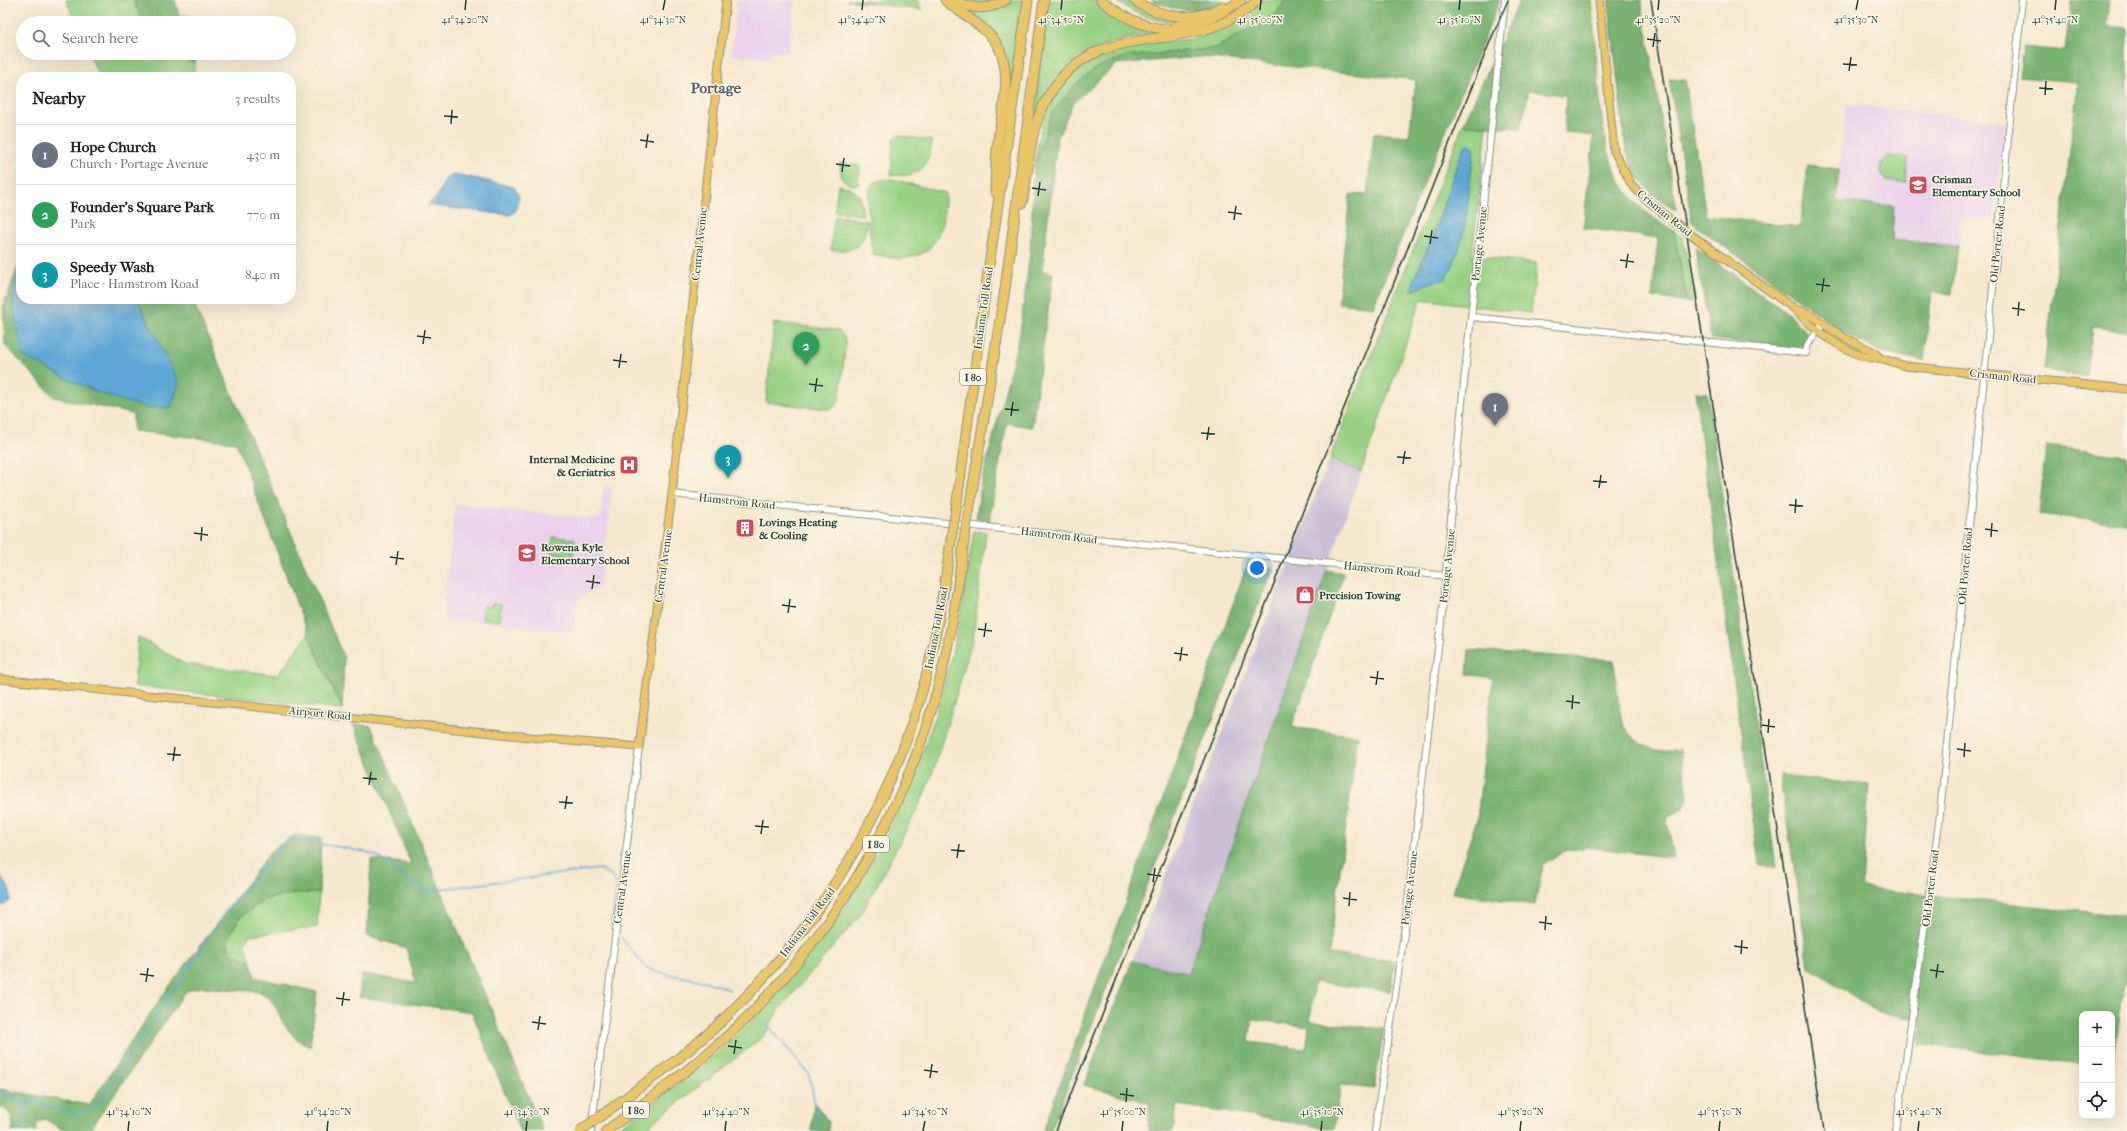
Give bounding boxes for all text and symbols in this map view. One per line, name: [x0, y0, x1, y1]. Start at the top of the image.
text: 41°34'20"N: [441, 14, 489, 26]
text: 41°34'30"N: [640, 14, 687, 26]
text: 41°34'40"N: [838, 14, 886, 26]
text: 41°34'50"N: [1038, 14, 1085, 26]
text: 41°35'00"N: [1237, 14, 1284, 26]
text: 41°35'10"N: [1437, 14, 1482, 26]
text: 41°35'20"N: [1635, 14, 1681, 26]
text: 41°35'30"N: [1834, 14, 1879, 26]
text: 41°35'40"N: [2032, 14, 2079, 26]
search box: [16, 16, 296, 60]
icon: search: [30, 27, 52, 49]
text: Search here: [62, 29, 138, 47]
district label: Portage: [691, 79, 742, 97]
text: Nearby: [32, 88, 86, 108]
text: 3 results: [235, 91, 280, 106]
text: Hope Church: [70, 138, 156, 156]
text: 1: [43, 147, 47, 162]
text: 430 m: [246, 147, 280, 162]
text: Church · Portage Avenue: [70, 156, 208, 171]
place label: Crisman Elementary School: [1932, 173, 2022, 199]
school or university icon: Crisman Elementary School: [1907, 174, 1929, 196]
street label: Crisman Road: [1635, 187, 1696, 240]
text: Founder's Square Park: [70, 198, 214, 216]
street label: Old Porter Road: [1987, 204, 2008, 283]
street label: Central Avenue: [689, 206, 710, 281]
street label: Portage Avenue: [1469, 206, 1490, 282]
text: 2: [42, 207, 48, 222]
text: 770 m: [247, 207, 280, 222]
text: Park: [70, 216, 96, 231]
text: Speedy Wash: [70, 258, 154, 276]
street label: Indiana Toll Road: [971, 265, 996, 350]
text: 3: [42, 267, 48, 282]
text: 840 m: [245, 267, 280, 282]
text: Place · Hamstrom Road: [70, 276, 199, 291]
pin: 2: [793, 332, 819, 365]
street label: Crisman Road: [1969, 367, 2038, 387]
road number: I 80: [960, 369, 986, 385]
pin: 1: [1482, 393, 1508, 426]
pin: 3: [715, 445, 741, 478]
place label: Internal Medicine & Geriatrics: [529, 453, 616, 479]
hospital icon: Internal Medicine & Geriatrics: [618, 454, 640, 476]
street label: Hamstrom Road: [698, 491, 777, 512]
place label: Lovings Heating & Cooling: [759, 516, 838, 542]
building icon: Lovings Heating & Cooling: [734, 517, 756, 539]
street label: Hamstrom Road: [1020, 524, 1099, 547]
street label: Old Porter Road: [1956, 526, 1975, 605]
street label: Central Avenue: [652, 528, 675, 603]
street label: Portage Avenue: [1437, 528, 1458, 604]
place label: Rowena Kyle Elementary School: [541, 541, 631, 567]
school or university icon: Rowena Kyle Elementary School: [516, 542, 538, 564]
your location: [1247, 558, 1267, 578]
street label: Hamstrom Road: [1343, 559, 1422, 580]
shop icon: Precision Towing: [1294, 584, 1316, 606]
street label: Indiana Toll Road: [922, 585, 951, 670]
place label: Precision Towing: [1319, 589, 1402, 602]
street label: Airport Road: [287, 704, 353, 723]
road number: I 80: [863, 836, 889, 852]
street label: Old Porter Road: [1919, 848, 1942, 927]
street label: Central Avenue: [611, 849, 634, 924]
street label: Portage Avenue: [1398, 850, 1421, 926]
street label: Indiana Toll Road: [777, 884, 838, 960]
map controls: [2079, 1011, 2115, 1119]
button: +: [2079, 1011, 2115, 1047]
button: −: [2079, 1047, 2115, 1083]
button: locate: [2079, 1083, 2115, 1119]
road number: I 80: [623, 1102, 649, 1118]
text: 41°34'10"N: [106, 1106, 152, 1118]
text: 41°34'20"N: [304, 1106, 352, 1118]
text: 41°34'30"N: [504, 1106, 551, 1118]
text: 41°34'40"N: [702, 1106, 750, 1118]
text: 41°34'50"N: [902, 1106, 949, 1118]
text: 41°35'00"N: [1100, 1106, 1147, 1118]
text: 41°35'10"N: [1300, 1106, 1345, 1118]
text: 41°35'20"N: [1498, 1106, 1544, 1118]
text: 41°35'30"N: [1698, 1106, 1743, 1118]
text: 41°35'40"N: [1896, 1106, 1943, 1118]

